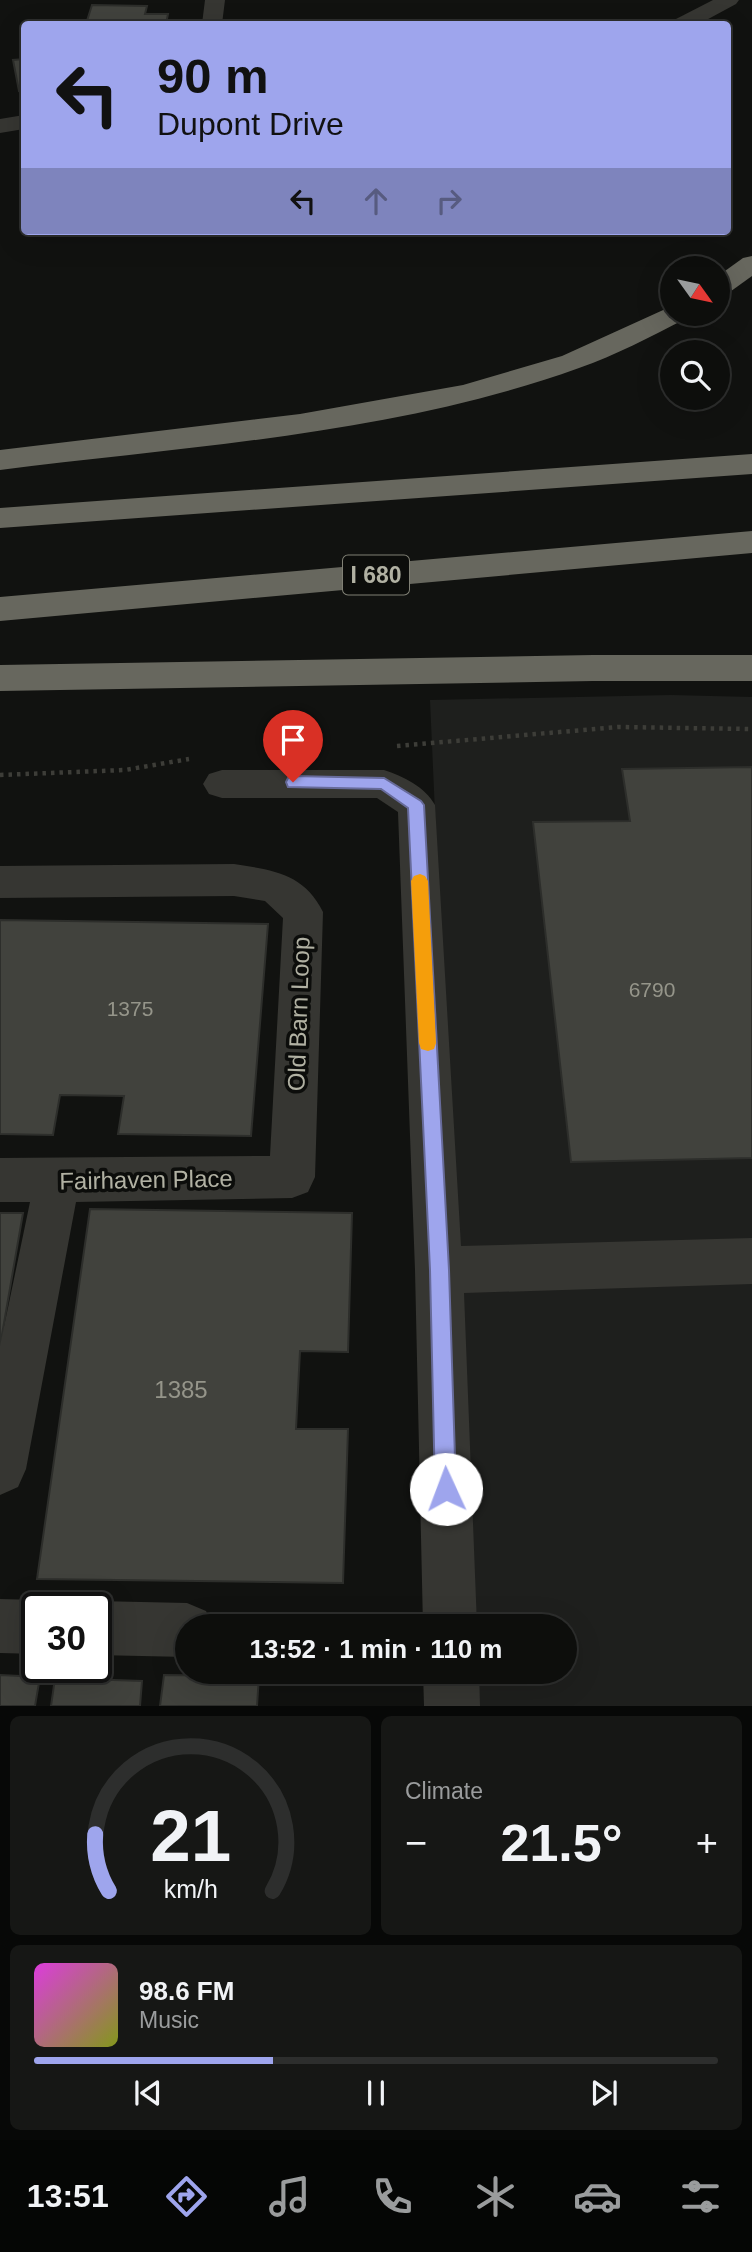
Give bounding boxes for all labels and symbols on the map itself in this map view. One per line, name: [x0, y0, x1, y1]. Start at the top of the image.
north arrow: [660, 256, 730, 326]
road number: I 680: [343, 555, 409, 594]
pin: [263, 710, 323, 782]
street label: Old Barn Loop: [282, 936, 315, 1092]
house number: 6790: [629, 978, 675, 1001]
house number: 1375: [107, 997, 153, 1020]
street label: Fairhaven Place: [59, 1164, 233, 1195]
house number: 1385: [154, 1376, 208, 1403]
position arrow: [409, 1452, 483, 1526]
speed limit sign: 30: [21, 1592, 112, 1683]

